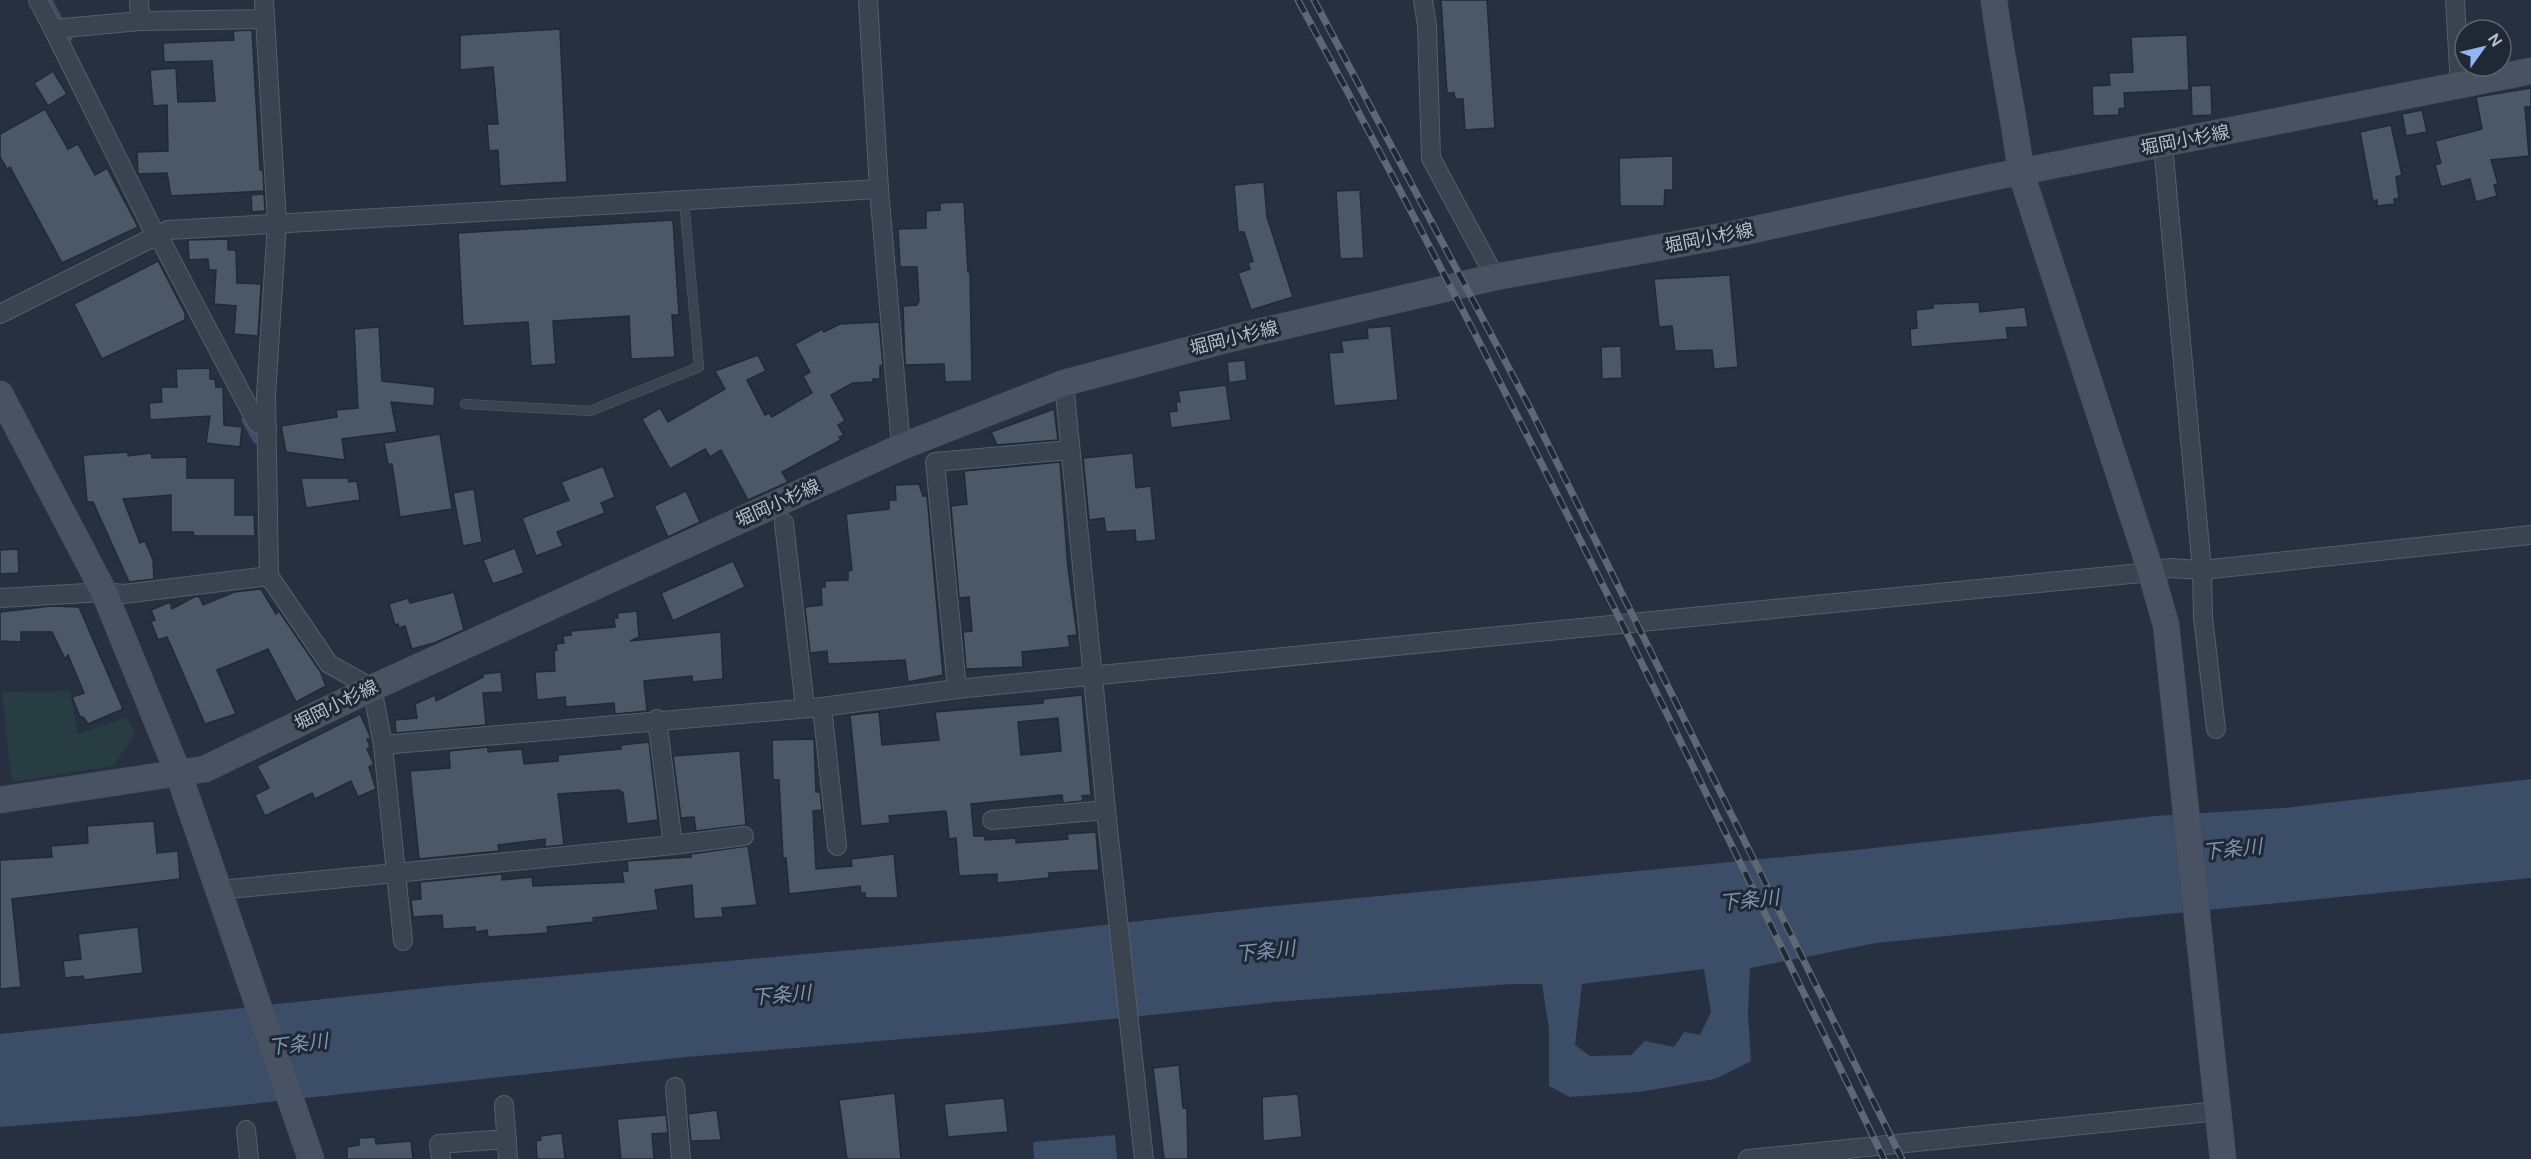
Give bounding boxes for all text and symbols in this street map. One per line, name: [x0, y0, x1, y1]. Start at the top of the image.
north arrow: [2453, 18, 2513, 78]
text: N: [2483, 29, 2507, 51]
street label: 堀岡小杉線: [2139, 120, 2231, 160]
street label: 堀岡小杉線: [1663, 218, 1755, 258]
street label: 堀岡小杉線: [1187, 315, 1281, 361]
street label: 堀岡小杉線: [732, 474, 824, 532]
street label: 堀岡小杉線: [290, 674, 382, 736]
water label: 下条川: [2201, 833, 2265, 865]
water label: 下条川: [1718, 884, 1782, 916]
water label: 下条川: [1234, 935, 1298, 967]
water label: 下条川: [750, 979, 814, 1011]
water label: 下条川: [267, 1027, 331, 1061]

